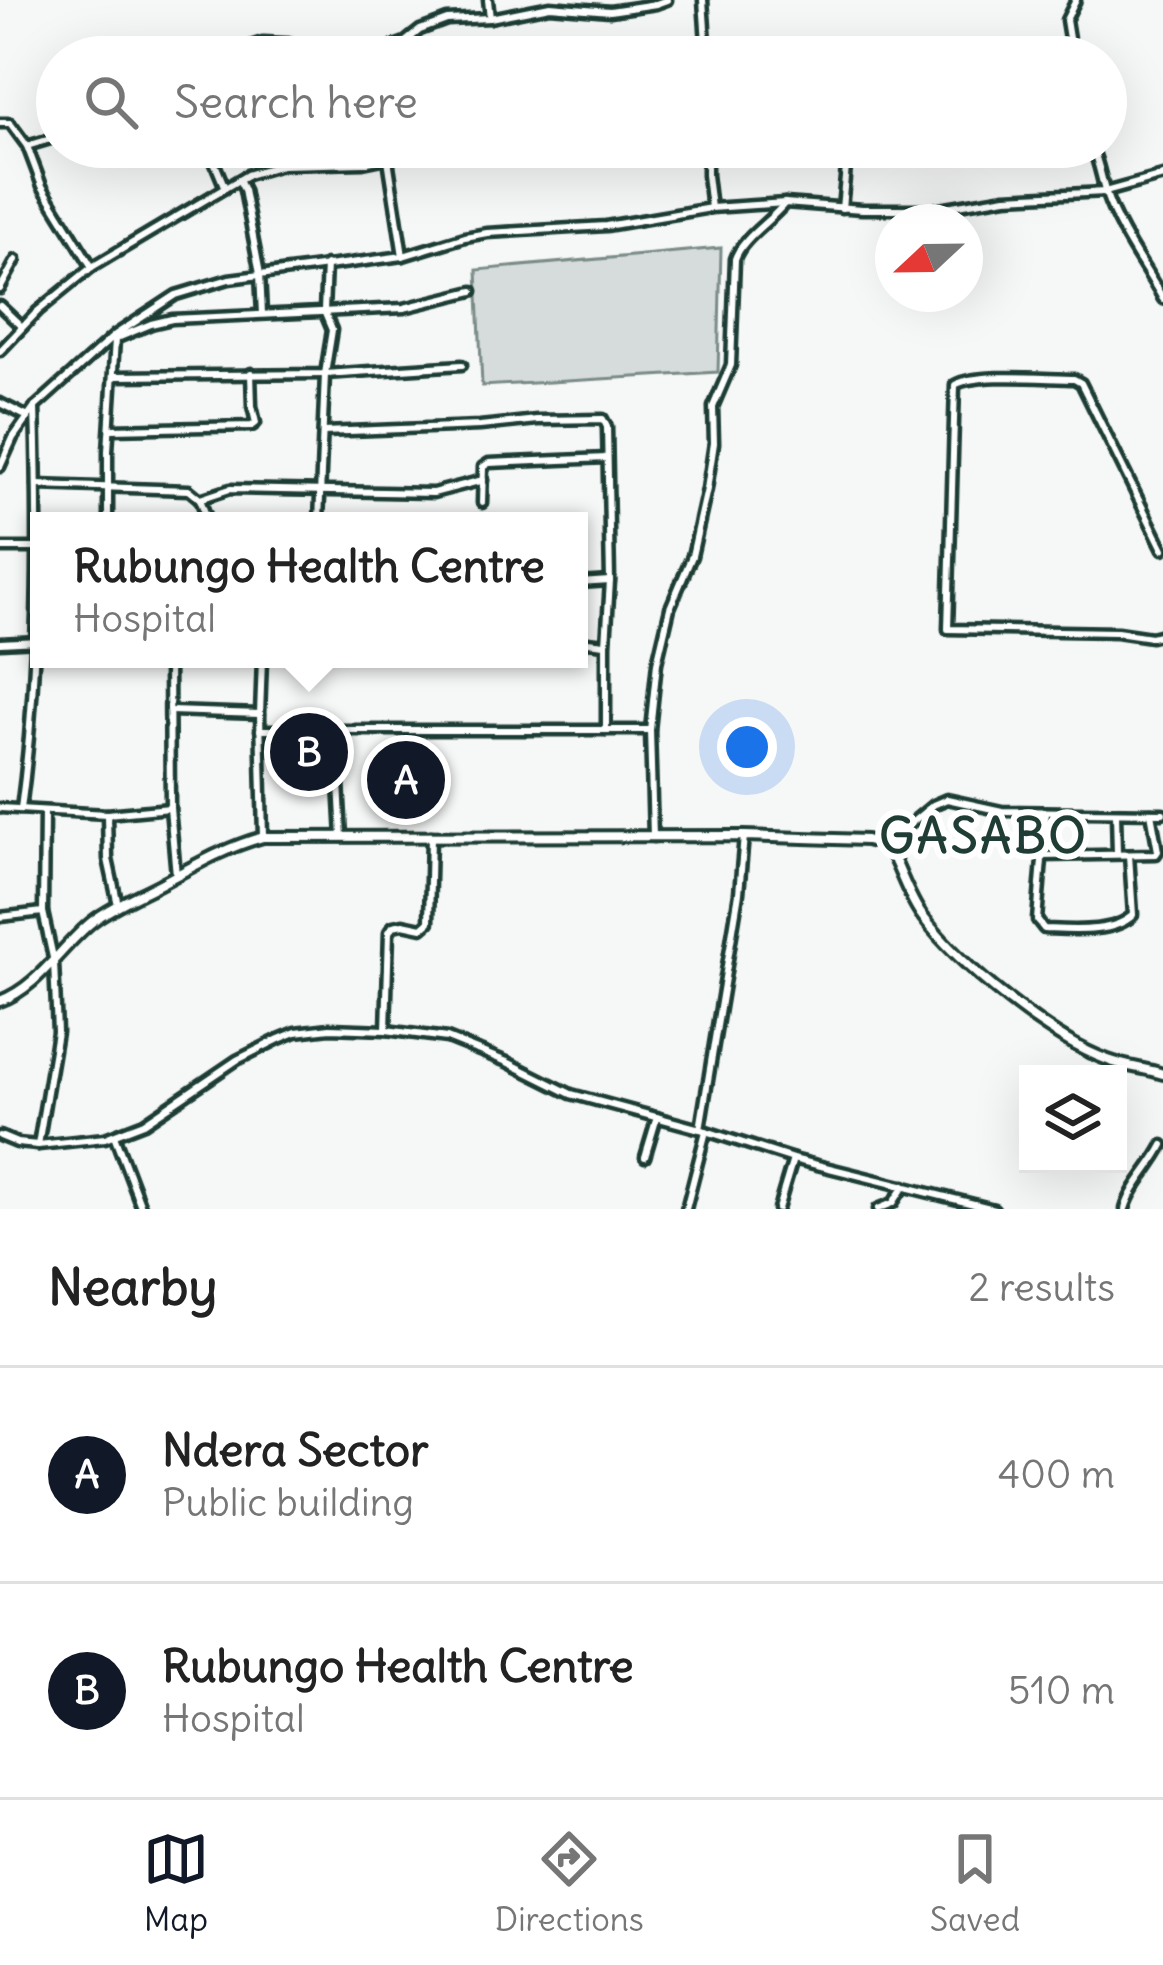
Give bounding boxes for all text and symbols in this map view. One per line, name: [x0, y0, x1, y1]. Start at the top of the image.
search box: [36, 36, 1127, 168]
icon: search: [78, 69, 144, 135]
text: Search here: [174, 74, 418, 130]
north arrow: [875, 204, 983, 312]
popup: [30, 512, 588, 668]
text: Rubungo Health Centre: [73, 538, 545, 594]
text: Hospital: [73, 594, 216, 643]
pin: B: [270, 707, 348, 797]
your location: [717, 717, 777, 777]
pin: A: [367, 735, 445, 825]
district label: GASABO: [879, 806, 1089, 866]
map controls: [1019, 1065, 1127, 1173]
button: layers: [1019, 1065, 1127, 1173]
text: Nearby: [48, 1255, 217, 1319]
text: 2 results: [968, 1263, 1115, 1312]
text: Ndera Sector: [162, 1422, 429, 1478]
text: A: [74, 1450, 100, 1499]
text: 400 m: [998, 1450, 1115, 1499]
text: Public building: [162, 1478, 414, 1527]
text: Rubungo Health Centre: [162, 1638, 634, 1694]
text: B: [74, 1666, 100, 1715]
text: 510 m: [1008, 1666, 1115, 1715]
text: Hospital: [162, 1694, 305, 1743]
tab: Map: [143, 1826, 209, 1940]
tab: Directions: [495, 1826, 644, 1940]
tab: Saved: [930, 1826, 1020, 1940]

